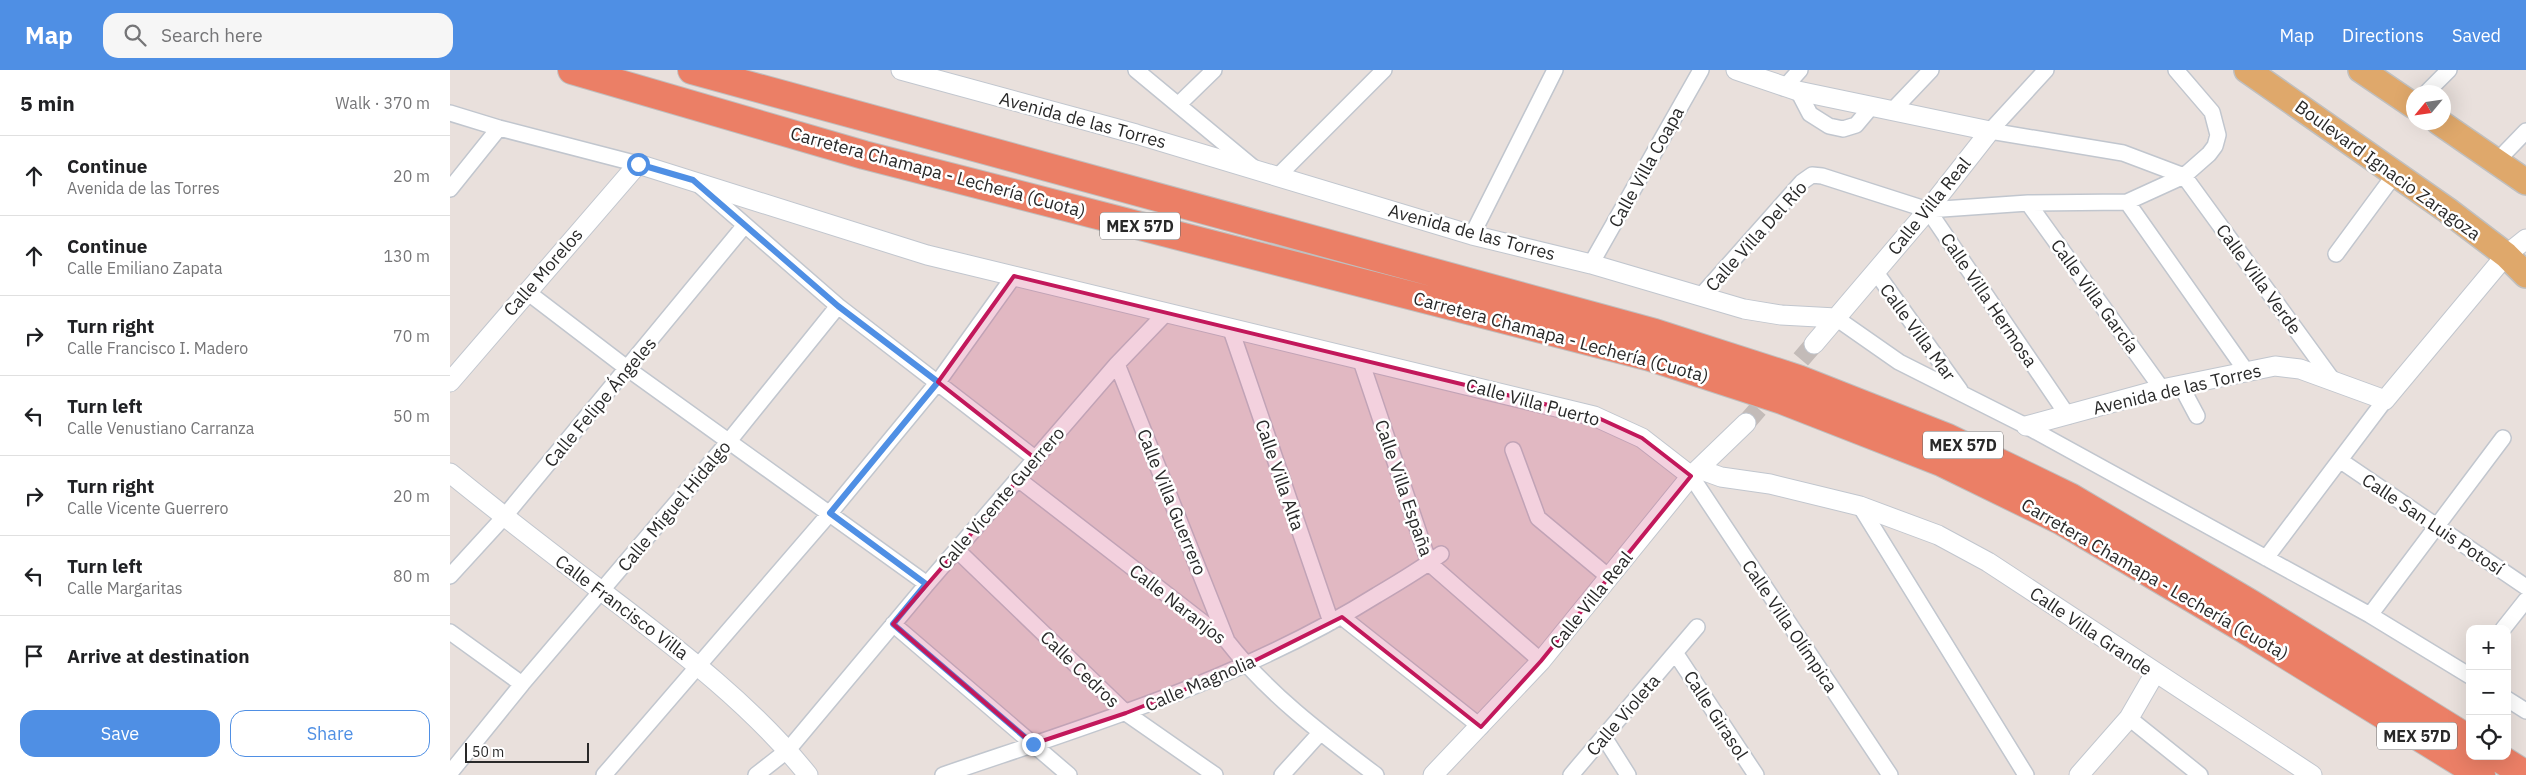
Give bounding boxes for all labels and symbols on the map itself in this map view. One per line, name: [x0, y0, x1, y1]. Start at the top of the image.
north arrow: [2406, 85, 2451, 130]
street label: Avenida de las Torres: [997, 87, 1169, 153]
street label: Boulevard Ignacio Zaragoza: [2291, 95, 2486, 245]
street label: Calle Villa Coapa: [1603, 102, 1689, 231]
street label: Carretera Chamapa - Lechería (Cuota): [788, 121, 1088, 223]
street label: Calle Villa Real: [1883, 152, 1976, 260]
route start: [627, 153, 650, 176]
street label: Calle Villa Del Río: [1700, 176, 1812, 296]
street label: Avenida de las Torres: [1386, 199, 1558, 265]
road number: MEX 57D: [1100, 212, 1180, 240]
street label: Calle Villa Verde: [2211, 219, 2307, 339]
street label: Calle Morelos: [498, 223, 588, 321]
street label: Calle Villa Hermosa: [1936, 228, 2043, 372]
street label: Calle Villa García: [2046, 234, 2144, 358]
street label: Calle Villa Mar: [1875, 279, 1961, 385]
street label: Carretera Chamapa - Lechería (Cuota): [1411, 286, 1711, 388]
street label: Calle Felipe Ángeles: [539, 332, 661, 472]
street label: Avenida de las Torres: [2091, 358, 2263, 420]
street label: Calle Villa Puerto: [1464, 373, 1602, 431]
street label: Calle Villa Alta: [1250, 416, 1310, 534]
street label: Calle Villa España: [1370, 417, 1438, 560]
street label: Calle Vicente Guerrero: [933, 422, 1069, 574]
street label: Calle Villa Guerrero: [1132, 425, 1212, 579]
road number: MEX 57D: [1923, 432, 2003, 458]
street label: Calle Miguel Hidalgo: [612, 436, 736, 576]
street label: Calle San Luis Potosí: [2358, 468, 2509, 580]
street label: Carretera Chamapa - Lechería (Cuota): [2017, 493, 2293, 665]
street label: Calle Villa Real: [1545, 546, 1638, 654]
street label: Calle Francisco Villa: [551, 549, 694, 665]
street label: Calle Villa Olímpica: [1737, 555, 1843, 697]
street label: Calle Naranjos: [1125, 559, 1231, 649]
street label: Calle Villa Grande: [2025, 582, 2157, 681]
street label: Calle Cedros: [1036, 625, 1124, 713]
street label: Calle Magnolia: [1141, 649, 1259, 717]
street label: Calle Girasol: [1679, 666, 1753, 764]
street label: Calle Violeta: [1581, 669, 1665, 761]
road number: MEX 57D: [2377, 722, 2457, 749]
route end: [1022, 733, 1045, 756]
scale bar: [465, 740, 589, 763]

